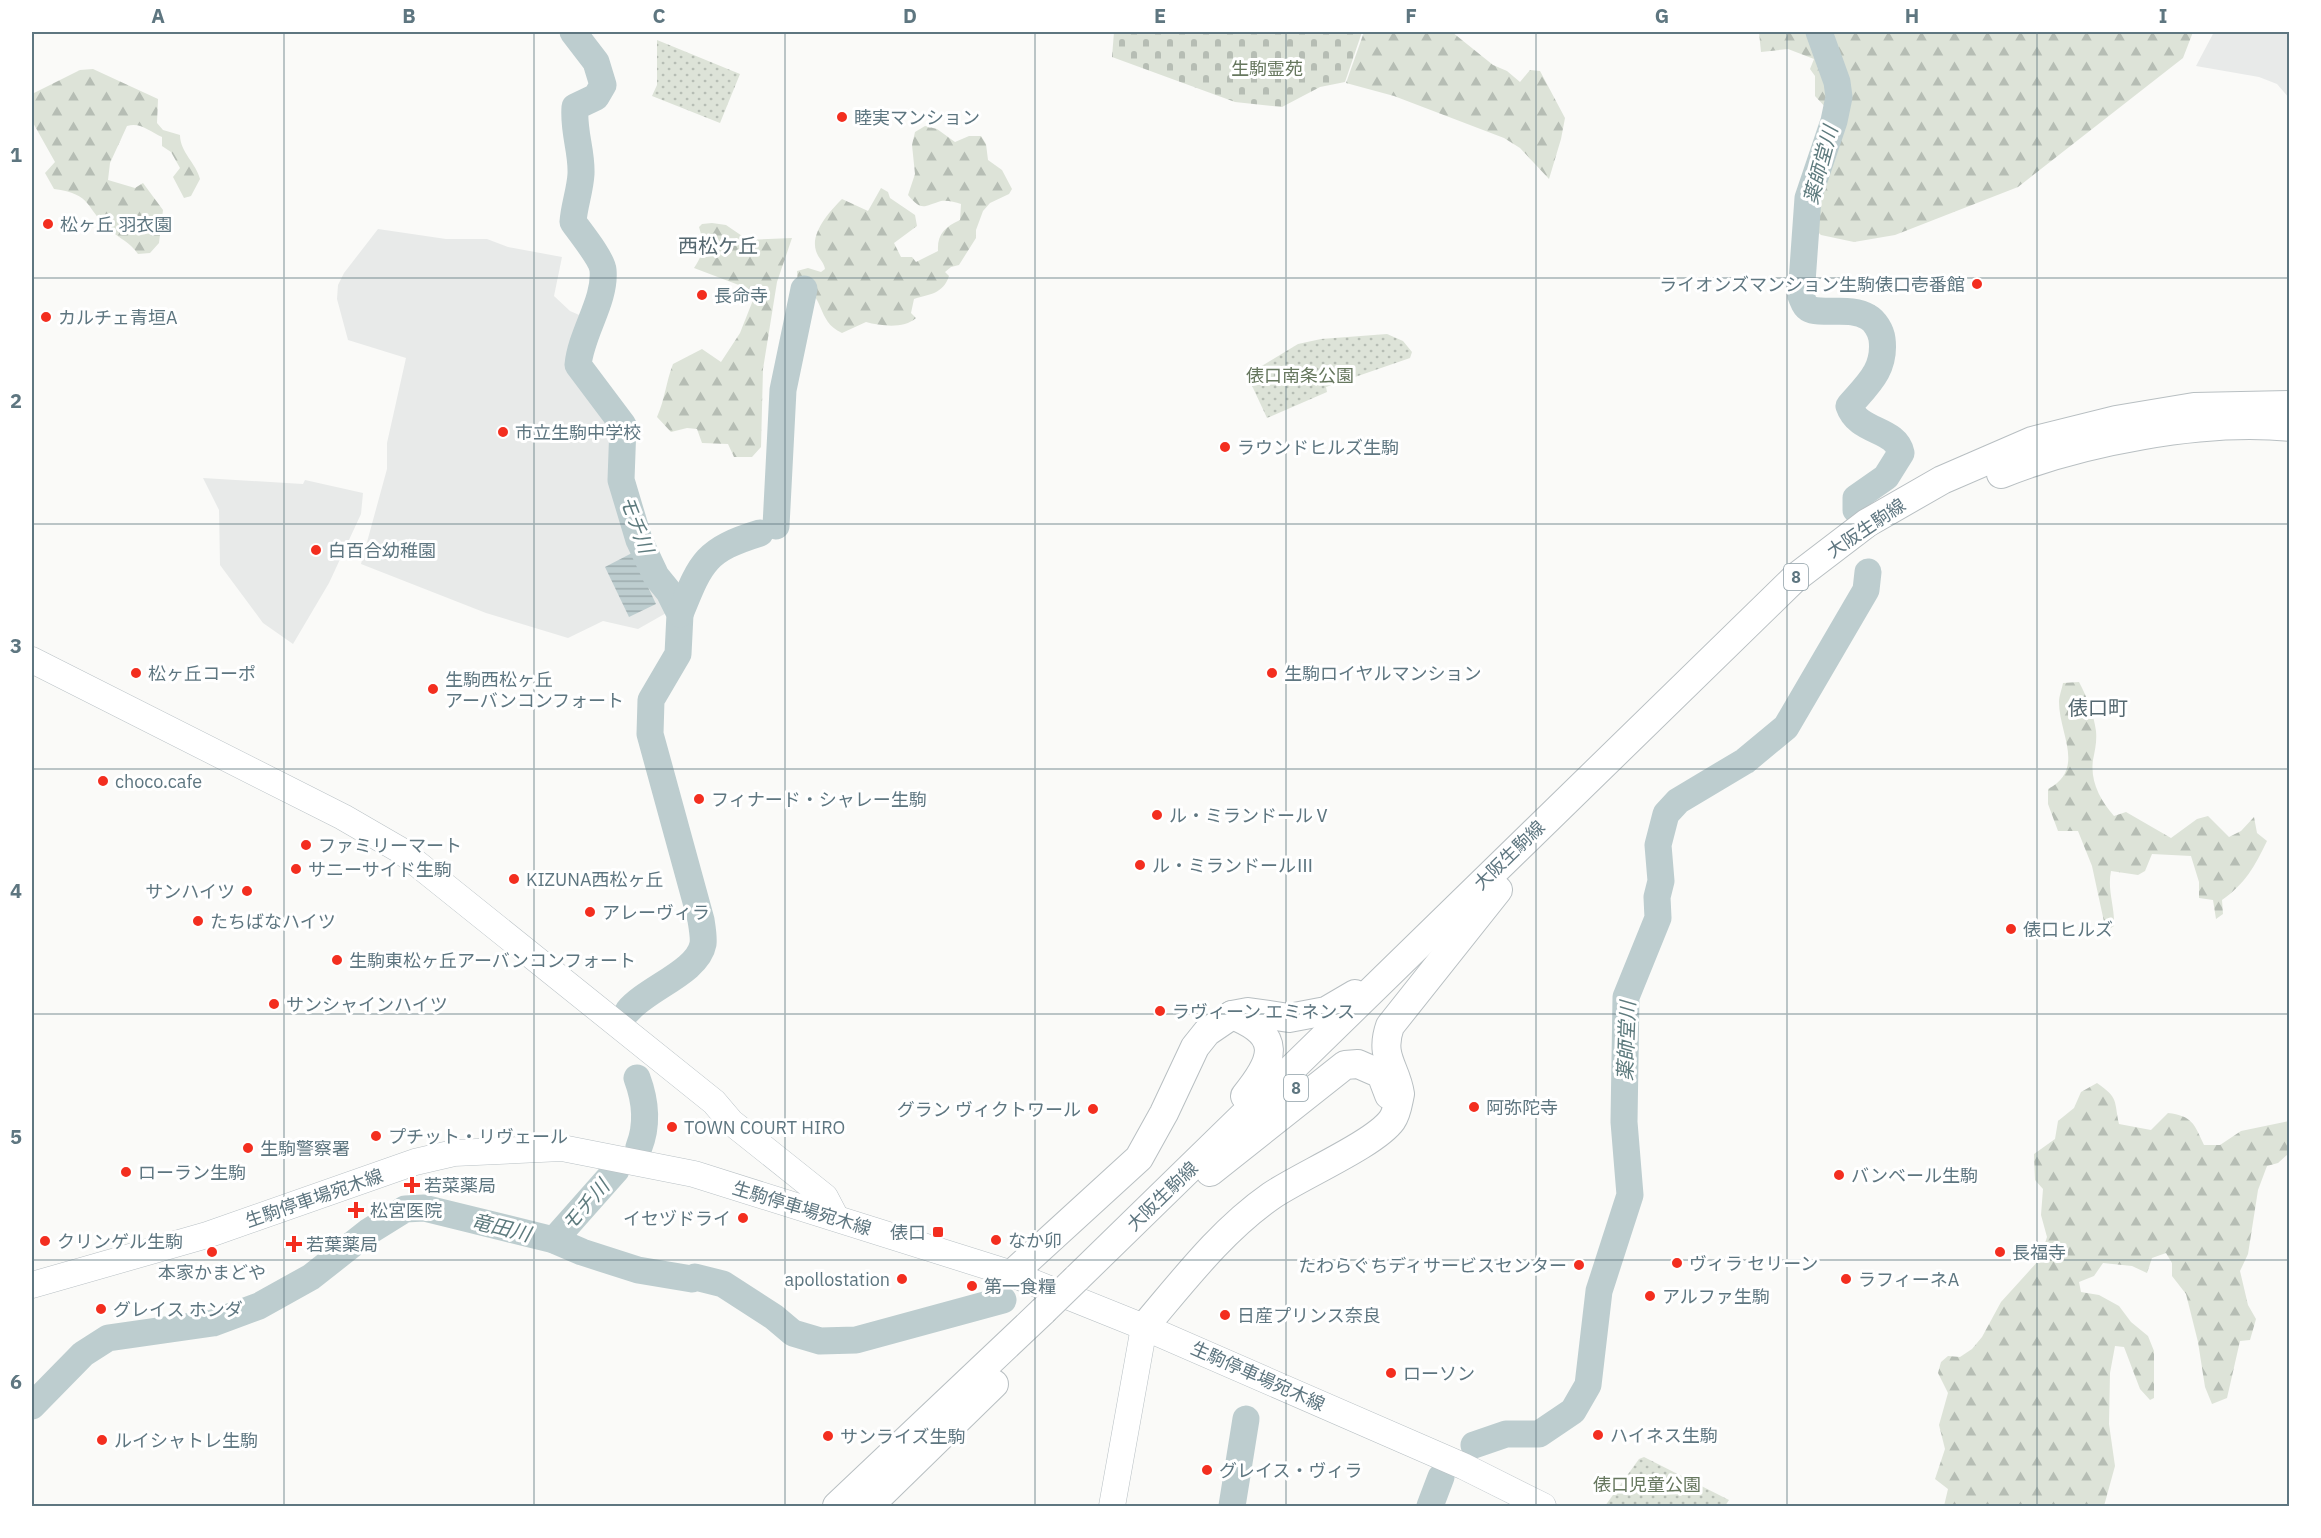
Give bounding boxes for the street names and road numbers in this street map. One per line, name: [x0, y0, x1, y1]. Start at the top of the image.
street label: 大阪生駒線: [1822, 493, 1910, 563]
road number: 8: [1784, 564, 1808, 590]
street label: 大阪生駒線: [1469, 815, 1549, 895]
road number: 8: [1284, 1075, 1308, 1101]
street label: 大阪生駒線: [1122, 1156, 1202, 1236]
street label: 生駒停車場宛木線: [242, 1164, 386, 1232]
street label: 生駒停車場宛木線: [730, 1176, 874, 1240]
street label: 生駒停車場宛木線: [1188, 1336, 1328, 1416]

